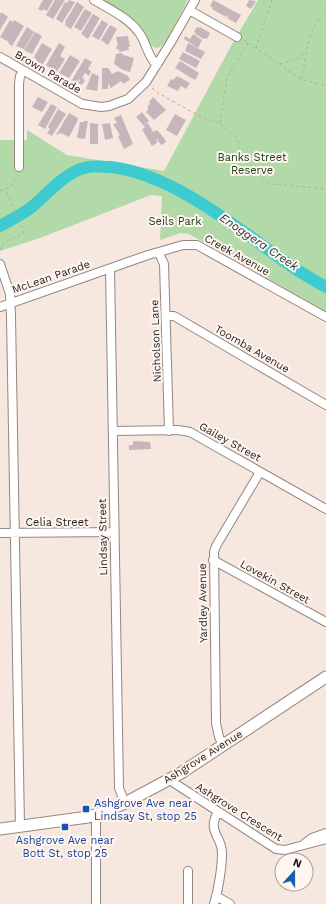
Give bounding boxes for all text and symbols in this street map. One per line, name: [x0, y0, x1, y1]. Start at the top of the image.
street label: Brown Parade: [13, 48, 83, 96]
park label: Banks Street Reserve: [218, 151, 287, 177]
water label: Enoggera Creek: [217, 210, 301, 274]
park label: Seils Park: [149, 215, 201, 228]
street label: Creek Avenue: [202, 232, 272, 278]
street label: McLean Parade: [10, 258, 92, 296]
street label: Nicholson Lane: [148, 299, 164, 383]
street label: Toomba Avenue: [212, 322, 292, 376]
street label: Gailey Street: [197, 420, 264, 465]
street label: Lindsay Street: [96, 498, 110, 576]
street label: Celia Street: [25, 516, 89, 529]
street label: Lovekin Street: [238, 557, 313, 607]
street label: Yardley Avenue: [196, 563, 210, 643]
street label: Ashgrove Avenue: [161, 727, 245, 787]
street label: Ashgrove Crescent: [193, 780, 285, 844]
place label: Ashgrove Ave near Lindsay St, stop 25: [94, 797, 197, 823]
marker: Ashgrove Ave near Lindsay St, stop 25: [81, 804, 91, 814]
marker: Ashgrove Ave near Bott St, stop 25: [60, 822, 70, 832]
place label: Ashgrove Ave near Bott St, stop 25: [16, 834, 115, 860]
north arrow: [274, 852, 314, 892]
text: N: [291, 856, 304, 871]

